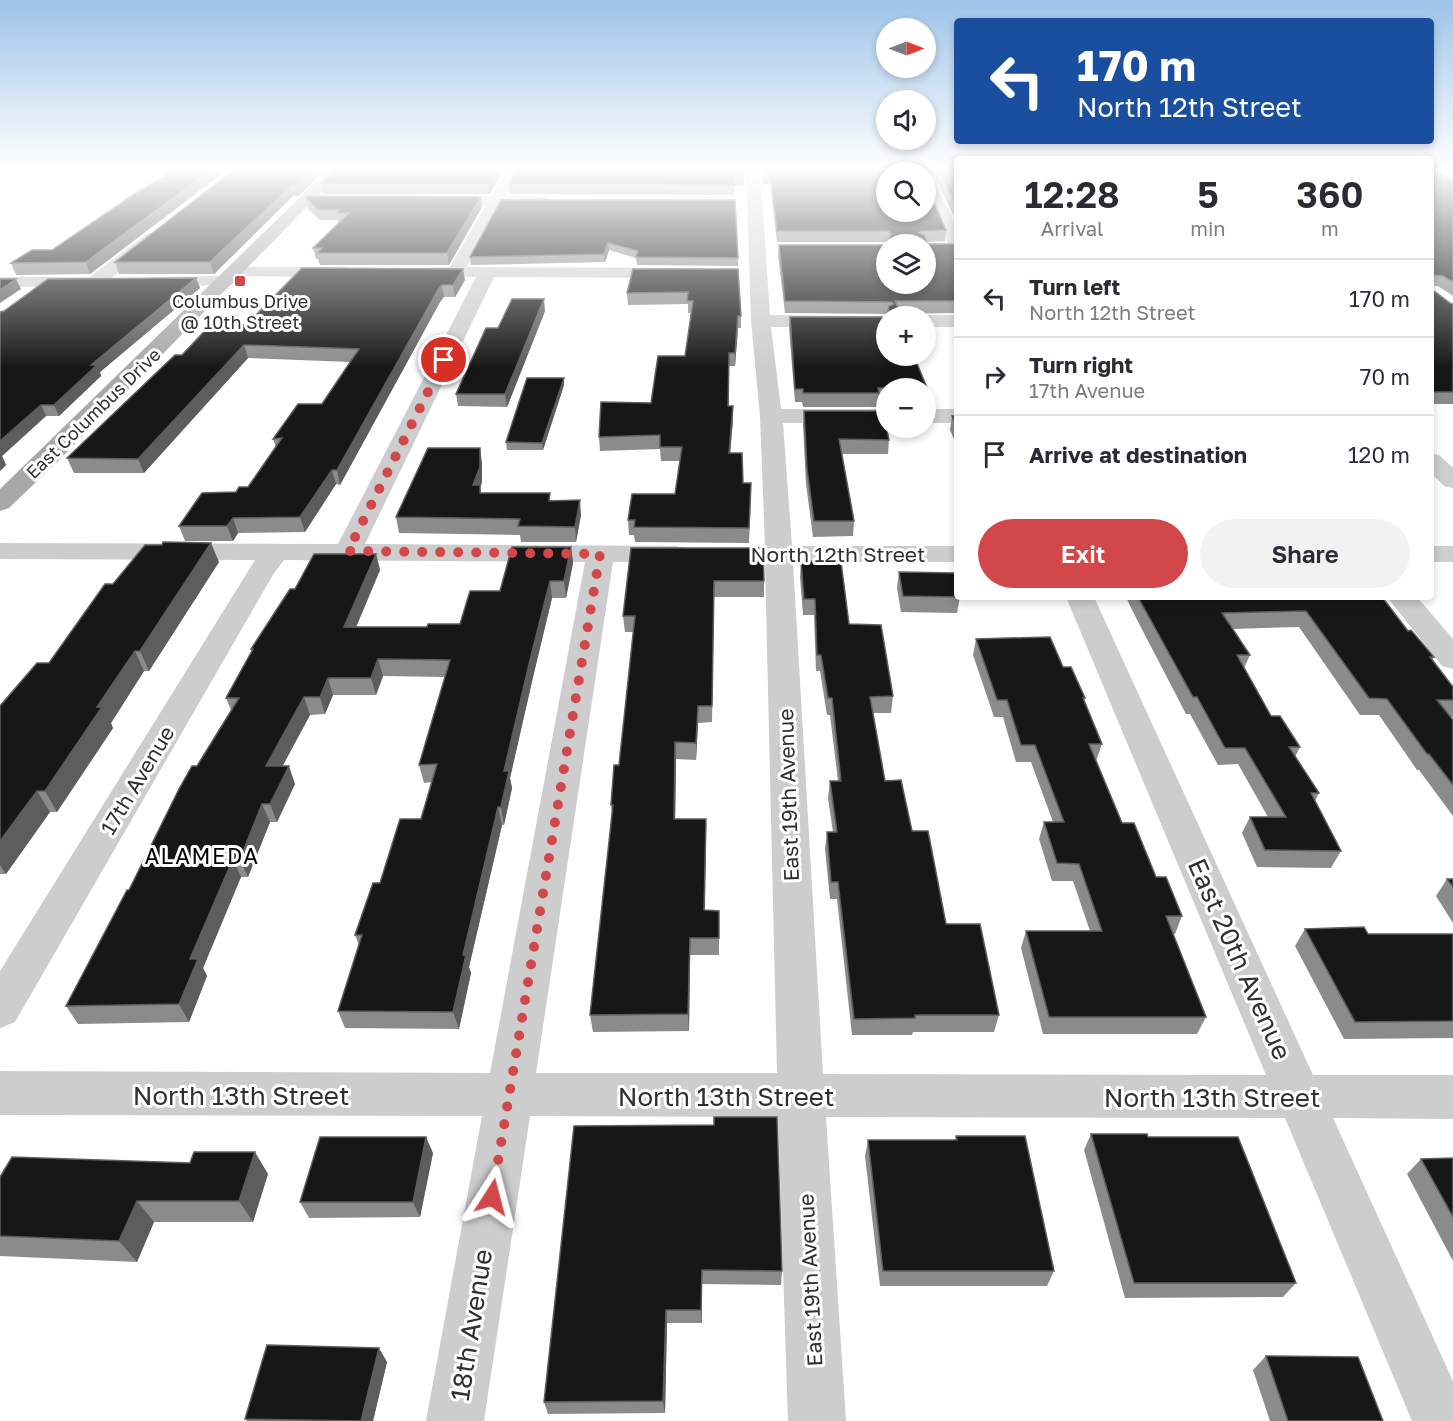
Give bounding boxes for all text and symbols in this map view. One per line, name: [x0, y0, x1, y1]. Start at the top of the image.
north arrow: [876, 18, 936, 78]
map controls: [876, 18, 936, 438]
text: 170 m: [1077, 40, 1196, 90]
icon: left: [978, 42, 1056, 120]
button: sound: [876, 90, 936, 150]
text: North 12th Street: [1077, 91, 1302, 123]
button: search: [876, 162, 936, 222]
text: 12:28: [1025, 173, 1120, 216]
text: 5: [1197, 173, 1219, 216]
text: 360: [1296, 173, 1363, 216]
text: Arrival: [1041, 216, 1103, 240]
text: min: [1190, 216, 1226, 240]
text: m: [1321, 216, 1339, 240]
button: layers: [876, 234, 936, 294]
text: Turn left: [1029, 273, 1120, 300]
marker: Columbus Drive @ 10th Street: [233, 274, 247, 288]
icon: left: [978, 282, 1011, 315]
text: 170 m: [1349, 285, 1410, 312]
place label: Columbus Drive @ 10th Street: [172, 290, 308, 333]
text: North 12th Street: [1029, 300, 1196, 324]
button: +: [876, 306, 936, 366]
pin: [418, 334, 469, 385]
street label: East Columbus Drive: [21, 343, 165, 483]
icon: arrive: [427, 343, 460, 376]
text: Turn right: [1029, 351, 1133, 378]
icon: right: [978, 360, 1011, 393]
text: 70 m: [1360, 363, 1410, 390]
button: −: [876, 378, 936, 438]
text: 17th Avenue: [1029, 378, 1145, 402]
icon: arrive: [978, 438, 1011, 471]
text: Arrive at destination: [1029, 441, 1247, 468]
text: 120 m: [1348, 441, 1410, 468]
button: Exit: [978, 519, 1188, 588]
button: Share: [1200, 519, 1410, 588]
street label: North 12th Street: [751, 541, 925, 567]
street label: East 19th Avenue: [772, 708, 804, 882]
street label: 17th Avenue: [94, 721, 180, 839]
district label: ALAMEDA: [144, 842, 260, 869]
street label: East 20th Avenue: [1182, 854, 1298, 1064]
street label: North 13th Street: [133, 1080, 349, 1111]
street label: North 13th Street: [618, 1081, 834, 1112]
street label: North 13th Street: [1104, 1082, 1320, 1113]
position arrow: [460, 1165, 524, 1229]
street label: East 19th Avenue: [792, 1193, 828, 1367]
street label: 18th Avenue: [444, 1247, 498, 1403]

